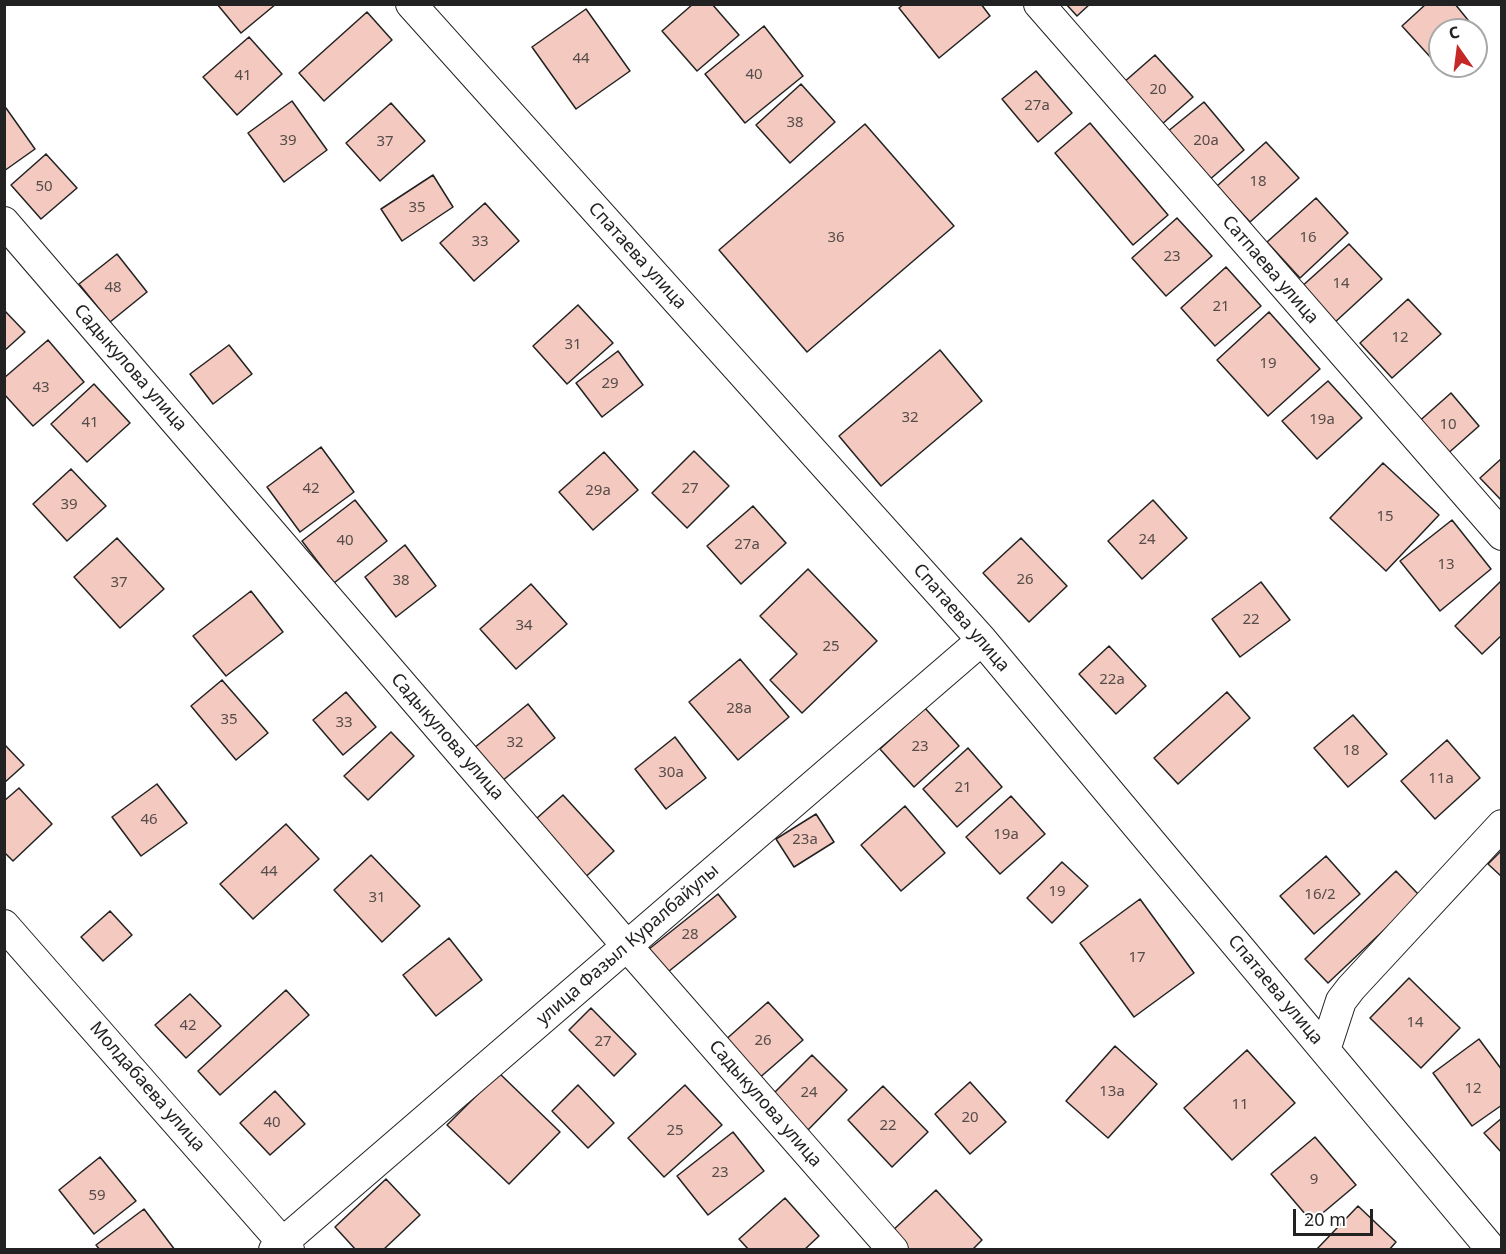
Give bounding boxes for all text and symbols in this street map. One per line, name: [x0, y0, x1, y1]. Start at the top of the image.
north arrow: [1428, 18, 1488, 78]
text: С: [1446, 21, 1462, 44]
house number: 44: [572, 50, 590, 68]
house number: 40: [745, 66, 763, 84]
house number: 41: [234, 67, 252, 85]
house number: 20: [1149, 81, 1167, 99]
house number: 27а: [1024, 97, 1050, 115]
house number: 38: [786, 114, 804, 132]
house number: 39: [279, 132, 297, 150]
house number: 20а: [1193, 132, 1219, 150]
house number: 37: [376, 133, 394, 151]
house number: 18: [1249, 173, 1267, 191]
house number: 50: [35, 178, 53, 196]
street label: Спатаева улица: [583, 198, 691, 314]
house number: 35: [408, 199, 426, 217]
street label: Сатпаева улица: [1217, 211, 1323, 329]
house number: 36: [827, 229, 845, 247]
house number: 16: [1299, 229, 1317, 247]
house number: 33: [471, 233, 489, 251]
house number: 23: [1163, 248, 1181, 266]
house number: 14: [1332, 275, 1350, 293]
house number: 48: [104, 279, 122, 297]
house number: 21: [1212, 298, 1230, 316]
street label: Садыкулова улица: [69, 300, 191, 436]
house number: 12: [1391, 329, 1409, 347]
house number: 31: [564, 336, 582, 354]
house number: 19: [1259, 355, 1277, 373]
house number: 29: [601, 375, 619, 393]
house number: 43: [32, 379, 50, 397]
house number: 32: [901, 409, 919, 427]
house number: 19а: [1309, 411, 1335, 429]
house number: 41: [81, 414, 99, 432]
house number: 10: [1439, 416, 1457, 434]
house number: 42: [302, 480, 320, 498]
house number: 27: [681, 480, 699, 498]
house number: 29а: [585, 482, 611, 500]
house number: 39: [60, 496, 78, 514]
house number: 15: [1376, 508, 1394, 526]
house number: 24: [1138, 531, 1156, 549]
house number: 40: [336, 532, 354, 550]
house number: 27а: [734, 536, 760, 554]
house number: 13: [1437, 556, 1455, 574]
street label: Спатаева улица: [908, 559, 1014, 677]
house number: 26: [1016, 571, 1034, 589]
house number: 38: [392, 572, 410, 590]
house number: 37: [110, 574, 128, 592]
house number: 22: [1242, 611, 1260, 629]
house number: 34: [515, 617, 533, 635]
house number: 25: [822, 638, 840, 656]
street label: Садыкулова улица: [386, 669, 508, 805]
house number: 22а: [1099, 671, 1125, 689]
house number: 28а: [726, 700, 752, 718]
house number: 35: [220, 711, 238, 729]
house number: 33: [335, 714, 353, 732]
house number: 32: [506, 734, 524, 752]
house number: 23: [911, 738, 929, 756]
house number: 18: [1342, 742, 1360, 760]
house number: 30а: [658, 764, 684, 782]
house number: 11а: [1428, 770, 1454, 788]
house number: 21: [954, 779, 972, 797]
house number: 46: [140, 811, 158, 829]
house number: 19а: [993, 826, 1019, 844]
house number: 23а: [792, 831, 818, 849]
street label: улица Фазыл Куралбайулы: [533, 860, 723, 1030]
house number: 44: [260, 863, 278, 881]
house number: 19: [1048, 883, 1066, 901]
house number: 16/2: [1304, 886, 1336, 904]
house number: 31: [368, 889, 386, 907]
house number: 28: [681, 926, 699, 944]
street label: Спатаева улица: [1223, 931, 1327, 1049]
house number: 17: [1128, 949, 1146, 967]
house number: 14: [1406, 1014, 1424, 1032]
house number: 42: [179, 1017, 197, 1035]
street label: Молдабаева улица: [85, 1018, 209, 1156]
house number: 26: [754, 1032, 772, 1050]
house number: 27: [594, 1033, 612, 1051]
street label: Садыкулова улица: [704, 1036, 826, 1172]
house number: 12: [1464, 1080, 1482, 1098]
house number: 13а: [1099, 1083, 1125, 1101]
house number: 24: [800, 1084, 818, 1102]
house number: 11: [1231, 1096, 1249, 1114]
house number: 20: [961, 1109, 979, 1127]
house number: 40: [263, 1114, 281, 1132]
house number: 22: [879, 1117, 897, 1135]
house number: 25: [666, 1122, 684, 1140]
house number: 23: [711, 1164, 729, 1182]
house number: 9: [1310, 1171, 1318, 1189]
house number: 59: [88, 1187, 106, 1205]
scale bar: [1296, 1197, 1376, 1235]
text: 20 m: [1304, 1207, 1346, 1231]

